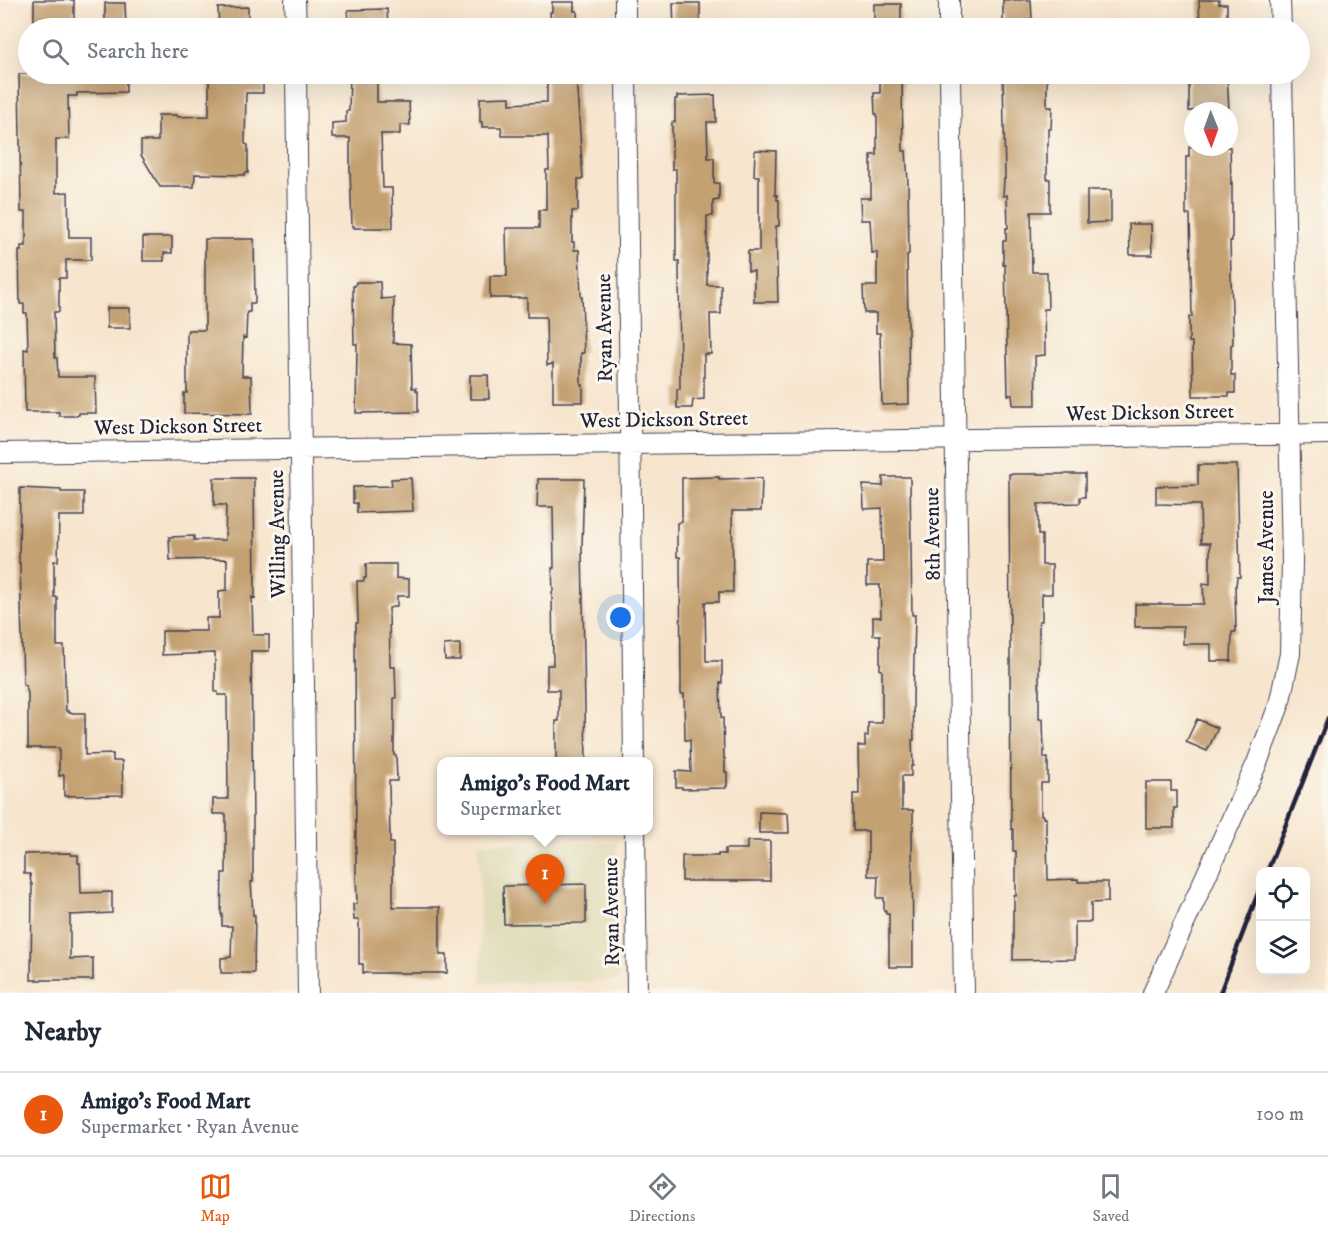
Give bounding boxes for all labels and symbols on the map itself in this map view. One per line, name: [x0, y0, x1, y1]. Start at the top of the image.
north arrow: [1184, 102, 1238, 156]
street label: Ryan Avenue: [591, 273, 619, 383]
street label: West Dickson Street: [1065, 399, 1235, 427]
street label: West Dickson Street: [579, 406, 749, 434]
street label: West Dickson Street: [93, 413, 263, 441]
street label: Willing Avenue: [264, 469, 292, 600]
street label: 8th Avenue: [919, 487, 947, 581]
street label: James Avenue: [1254, 490, 1280, 606]
your location: [606, 603, 635, 632]
pin: 1: [526, 854, 564, 904]
street label: Ryan Avenue: [598, 857, 626, 967]

